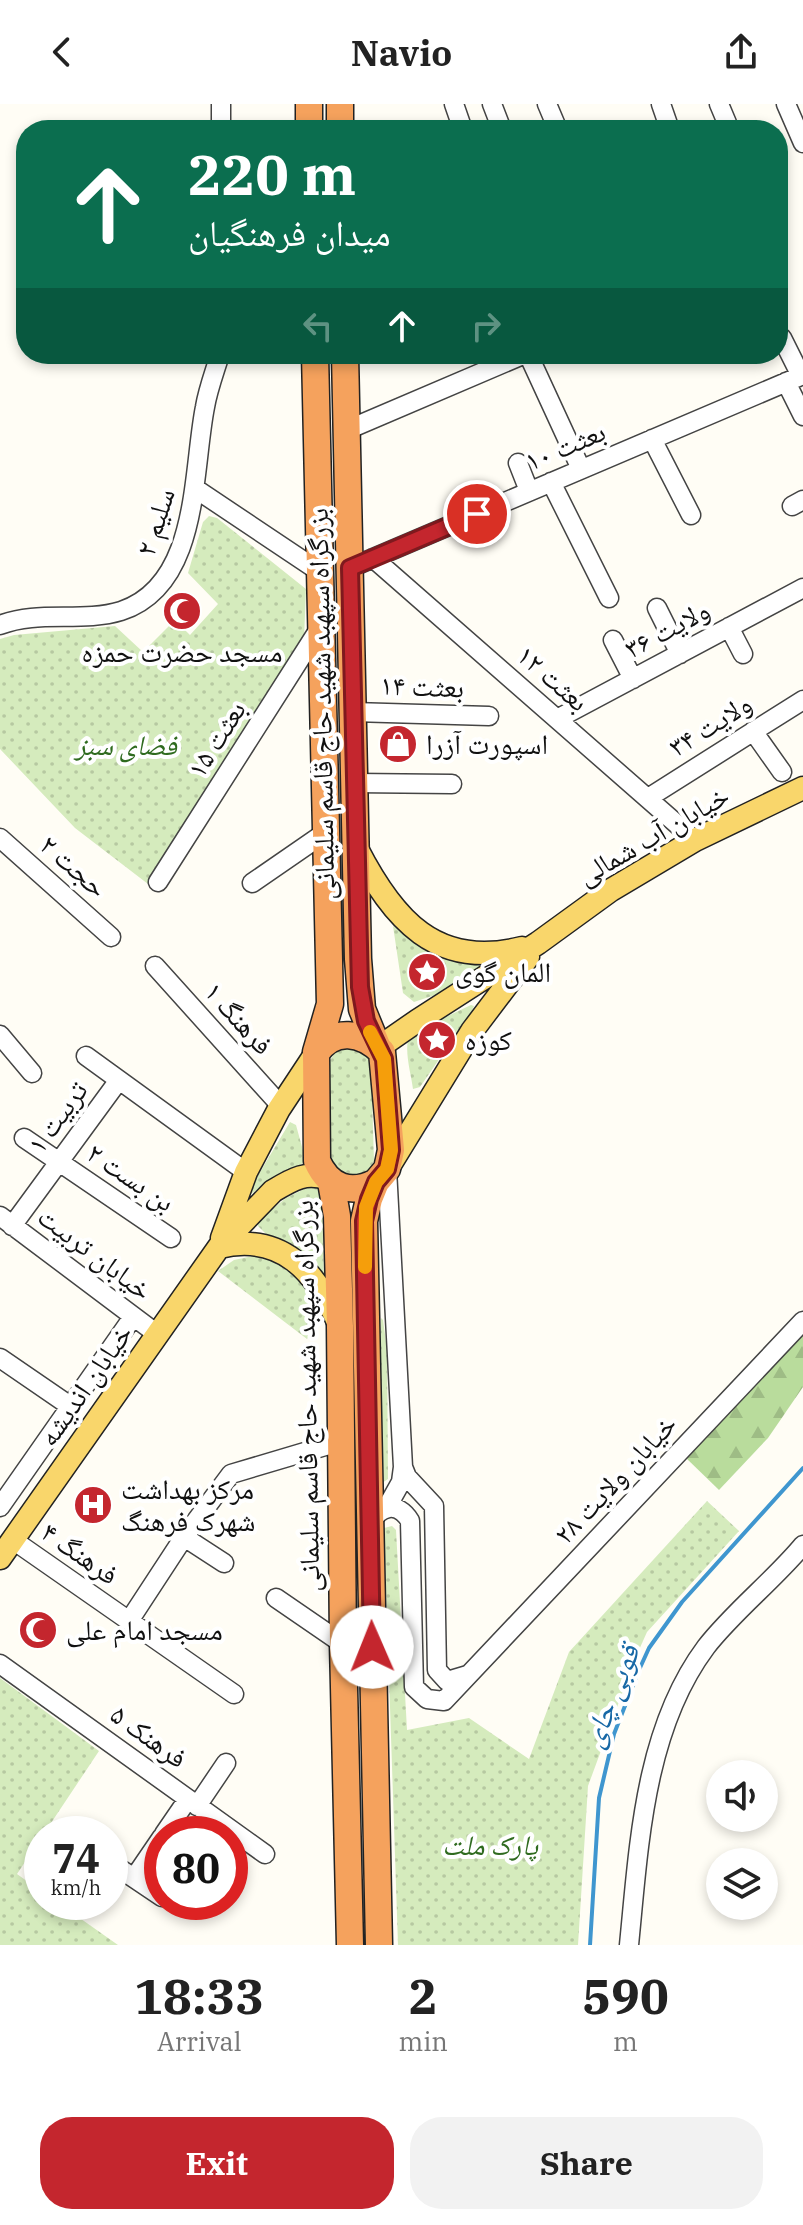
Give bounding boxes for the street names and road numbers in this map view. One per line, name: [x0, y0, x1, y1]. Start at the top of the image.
street label: بعثت ۱۰: [519, 412, 611, 479]
street label: سلیم ۲: [126, 483, 184, 561]
street label: بزرگراه سپهبد شهید حاج قاسم سلیمانی: [299, 508, 343, 900]
street label: ولایت ۳۶: [618, 591, 716, 666]
street label: بعثت ۱۲: [510, 636, 597, 719]
street label: بعثت ۱۴: [379, 666, 465, 705]
street label: ولایت ۳۴: [661, 685, 758, 765]
street label: بعثت ۱۵: [178, 693, 253, 784]
street label: خیابان آب شمالی: [570, 776, 735, 893]
street label: حجت ۲: [33, 826, 116, 905]
street label: فرهنگ ۱: [197, 973, 282, 1062]
street label: تربیت ۱: [18, 1073, 95, 1160]
street label: بن بست ۲: [80, 1134, 183, 1220]
street label: خیابان تربیت: [31, 1197, 160, 1308]
street label: بزرگراه سپهبد شهید حاج قاسم سلیمانی: [284, 1200, 328, 1592]
street label: خیابان اندیشه: [29, 1316, 140, 1453]
street label: خیابان ولایت ۲۸: [545, 1406, 684, 1551]
street label: فرهنگ ۴: [34, 1513, 126, 1592]
street label: فرهنک ۵: [104, 1695, 195, 1776]

